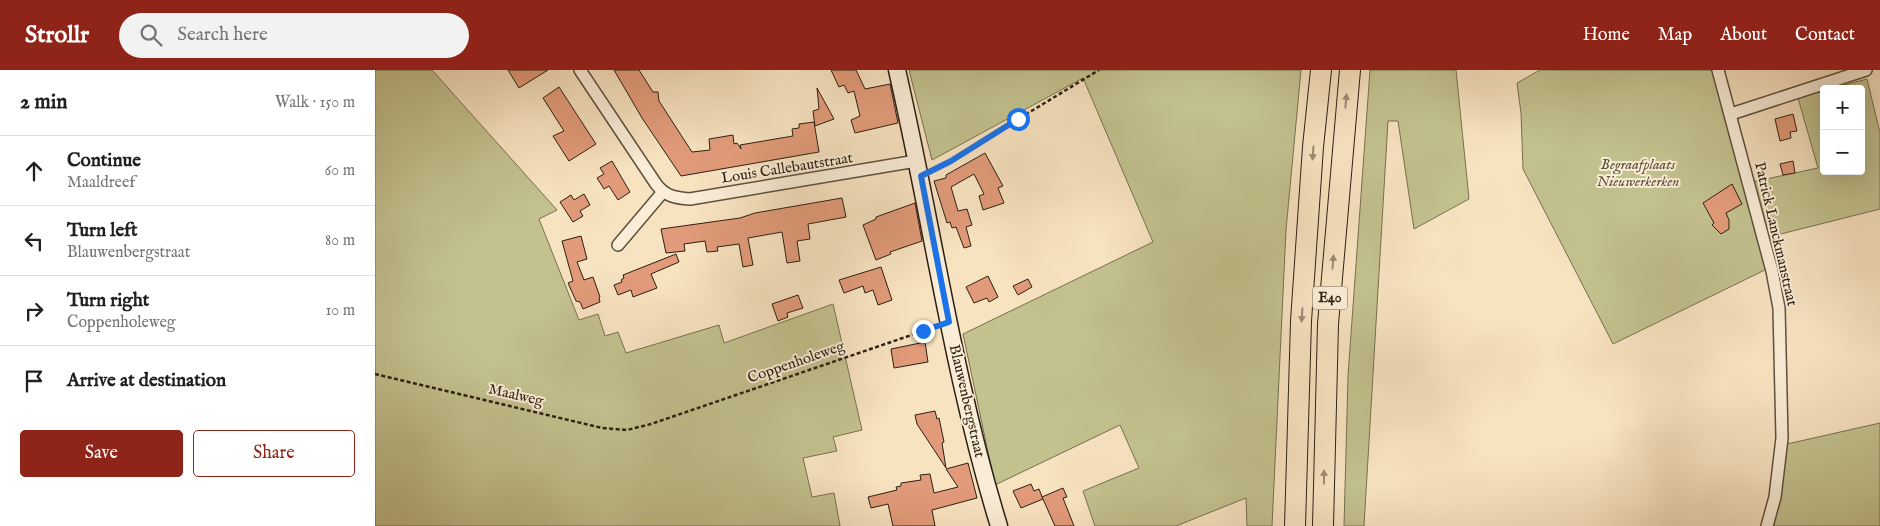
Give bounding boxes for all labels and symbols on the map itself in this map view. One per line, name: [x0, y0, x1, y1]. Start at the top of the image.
one-way arrow: [1343, 92, 1351, 108]
route start: [1007, 108, 1030, 131]
one-way arrow: [1308, 146, 1316, 162]
street label: Louis Callebautstraat: [720, 148, 854, 188]
park label: Begraafplaats Nieuwerkerken: [1597, 155, 1679, 191]
street label: Patrick Lanckmanstraat: [1750, 160, 1802, 308]
one-way arrow: [1329, 254, 1337, 270]
road number: E40: [1313, 287, 1347, 310]
one-way arrow: [1297, 308, 1305, 324]
route end: [912, 320, 935, 343]
street label: Coppenholeweg: [745, 336, 848, 388]
street label: Blauwenbergstraat: [945, 343, 989, 459]
street label: Maalweg: [487, 379, 546, 411]
one-way arrow: [1320, 469, 1328, 485]

